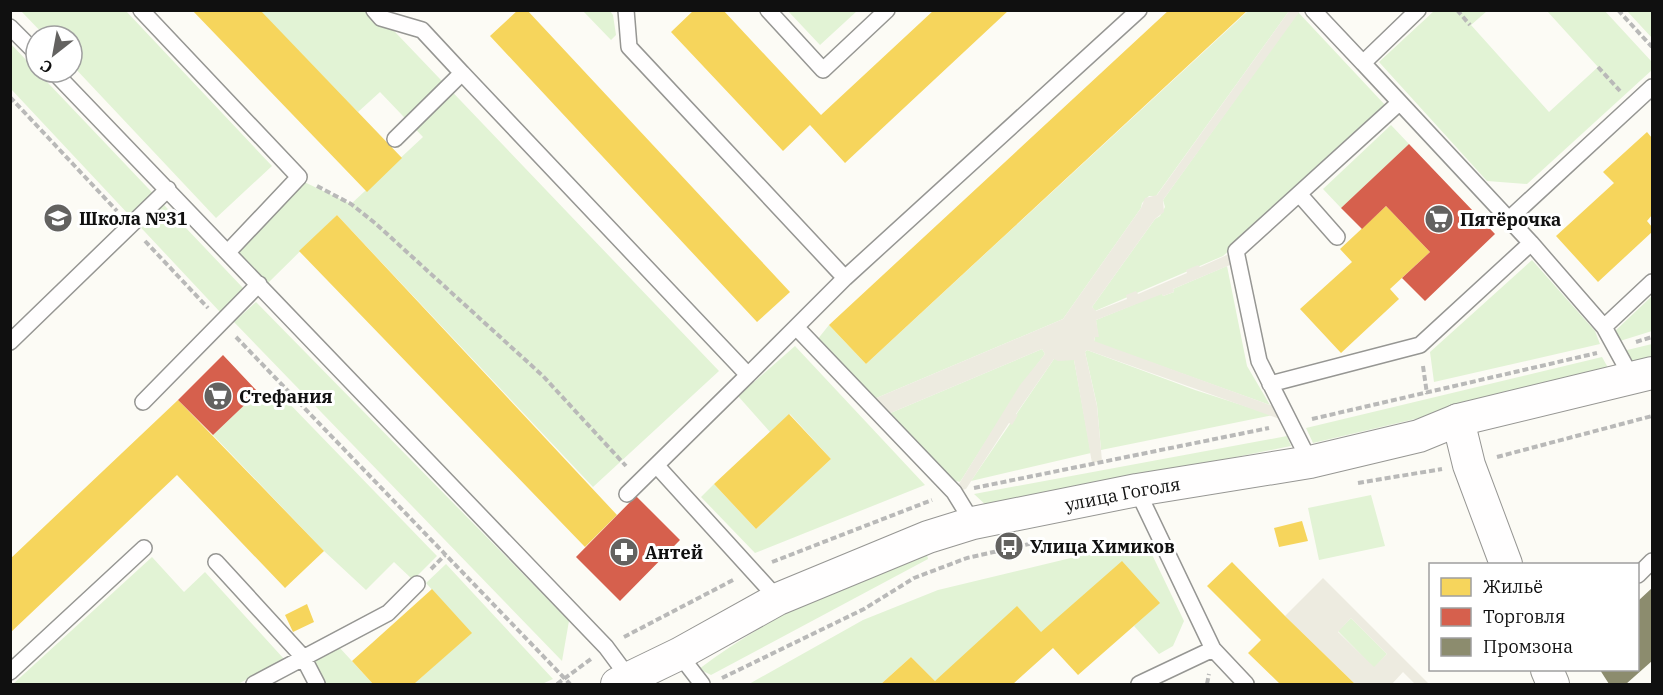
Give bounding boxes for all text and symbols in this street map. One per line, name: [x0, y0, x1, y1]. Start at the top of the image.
north arrow: [24, 24, 84, 84]
text: С: [37, 56, 56, 78]
school or university icon: Школа №31: [42, 202, 74, 234]
supermarket icon: Пятёрочка: [1423, 203, 1455, 235]
place label: Школа №31: [79, 207, 188, 230]
place label: Пятёрочка: [1460, 208, 1561, 231]
supermarket icon: Стефания: [202, 380, 234, 412]
place label: Стефания: [239, 385, 333, 408]
street label: улица Гоголя: [1063, 472, 1182, 516]
bus stop icon: Улица Химиков: [993, 530, 1025, 562]
place label: Улица Химиков: [1030, 535, 1175, 558]
pharmacy icon: Антей: [608, 536, 640, 568]
place label: Антей: [645, 541, 703, 564]
legend: [1429, 563, 1639, 671]
text: Жильё: [1483, 575, 1543, 598]
text: Торговля: [1483, 605, 1565, 628]
text: Промзона: [1483, 635, 1573, 658]

